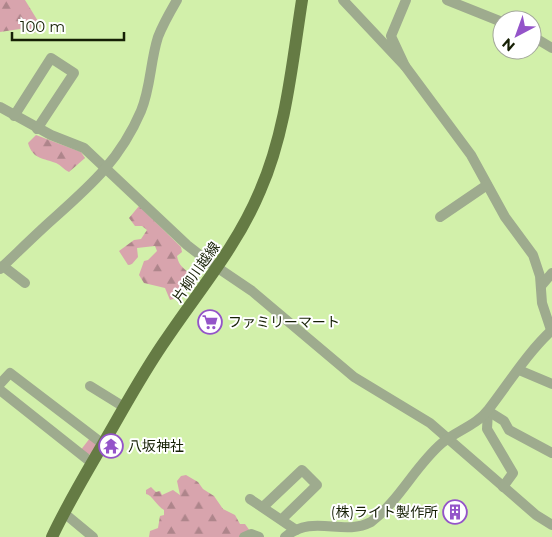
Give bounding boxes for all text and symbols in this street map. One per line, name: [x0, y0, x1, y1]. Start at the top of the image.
scale bar: [12, 10, 125, 42]
north arrow: [492, 10, 542, 60]
text: 100 m: [20, 17, 65, 36]
text: N: [498, 34, 519, 55]
street label: 片柳川越線: [169, 238, 223, 306]
supermarket icon: ファミリーマート: [197, 309, 223, 335]
place label: ファミリーマート: [228, 313, 340, 331]
temple icon: 八坂神社: [98, 433, 124, 459]
place label: 八坂神社: [128, 437, 184, 455]
building icon: (株)ライト製作所: [442, 499, 468, 525]
place label: (株)ライト製作所: [331, 503, 438, 521]

